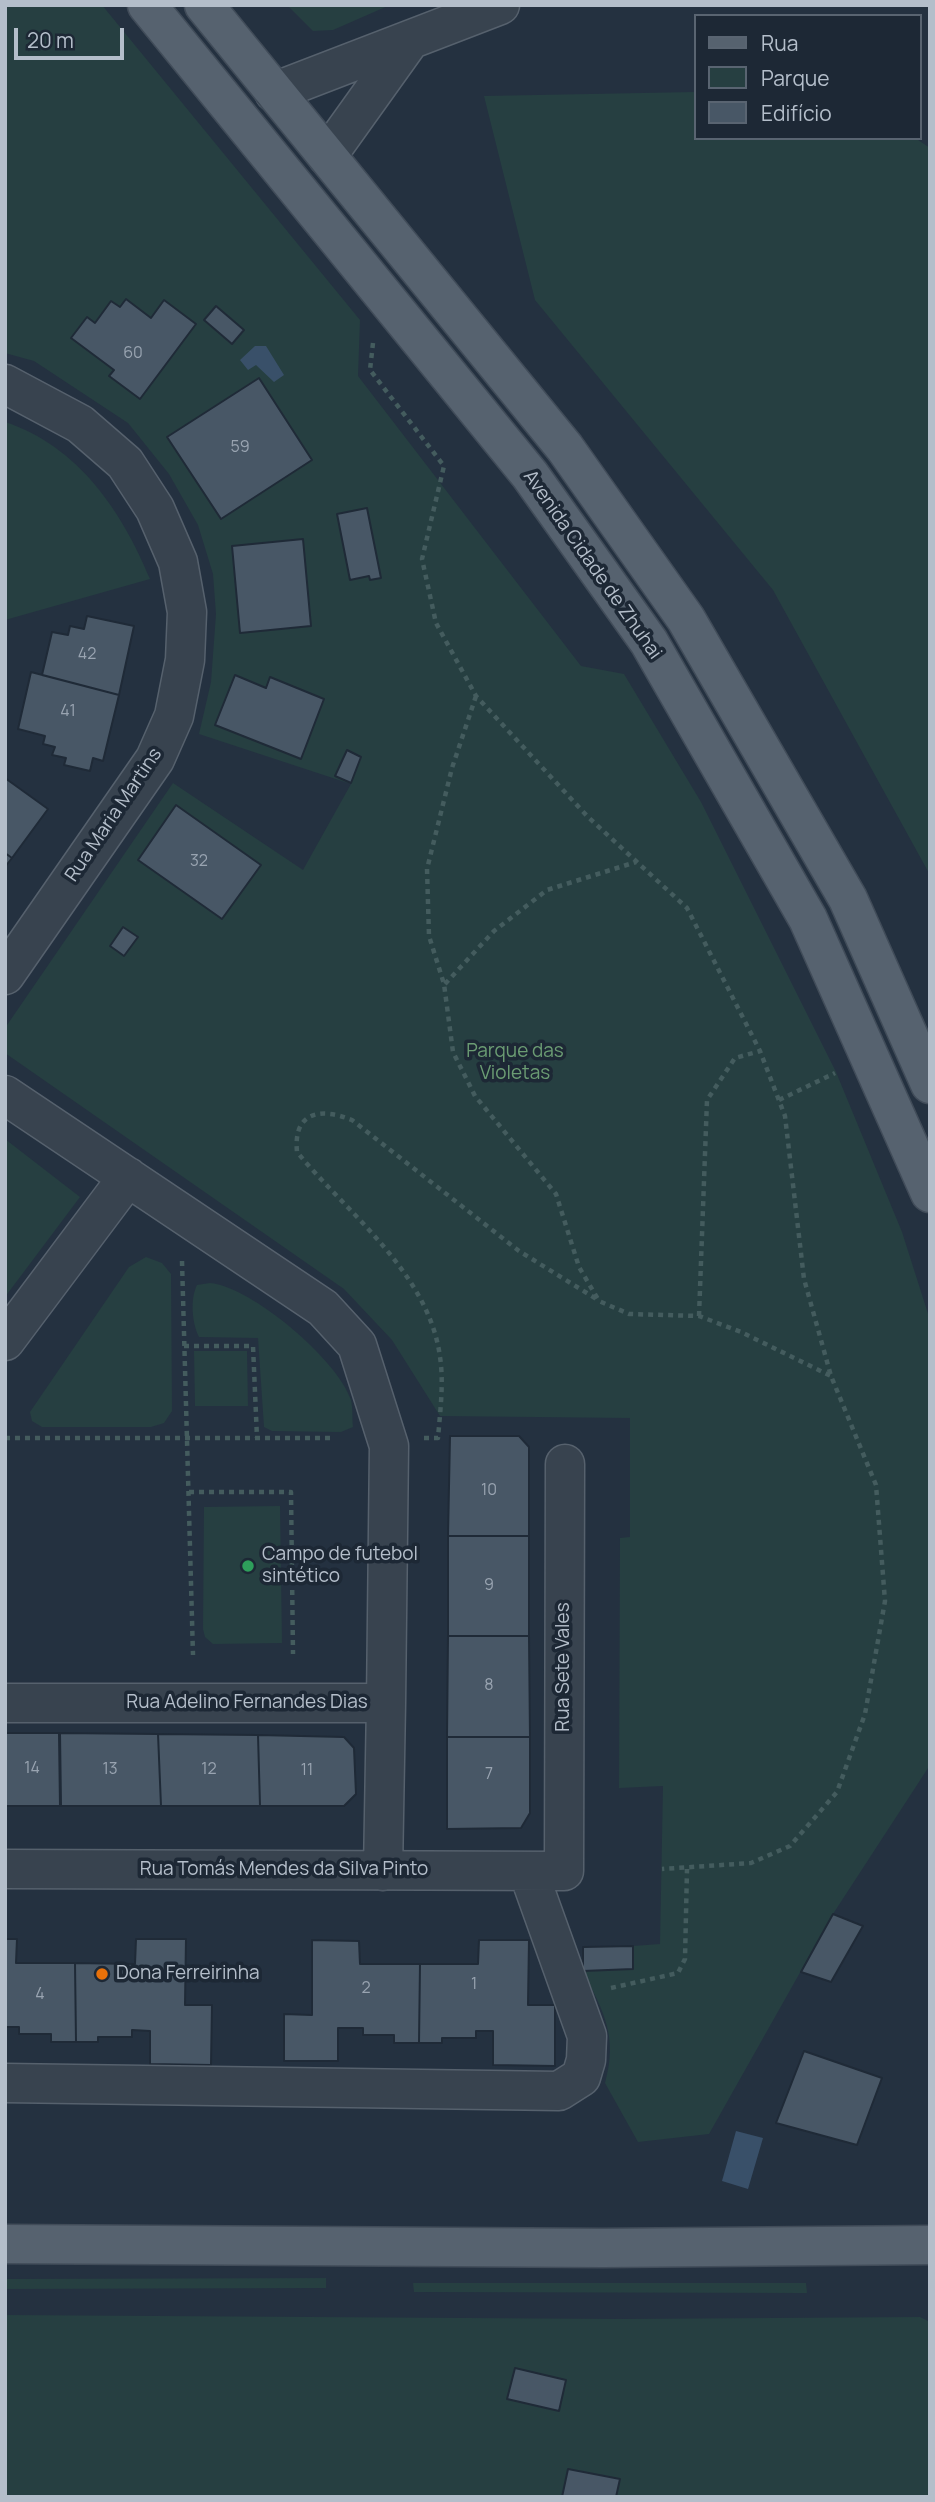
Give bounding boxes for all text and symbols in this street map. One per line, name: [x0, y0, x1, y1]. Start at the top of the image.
scale bar: [18, 14, 128, 58]
legend: [694, 14, 921, 140]
text: 20 m: [27, 26, 74, 54]
text: Rua: [761, 29, 798, 57]
text: Parque: [761, 64, 830, 92]
text: Edifício: [761, 99, 832, 127]
house number: 60: [123, 344, 143, 364]
house number: 59: [230, 438, 250, 458]
street label: Avenida Cidade de Zhuhai: [518, 466, 666, 664]
house number: 42: [78, 645, 96, 665]
house number: 41: [60, 702, 76, 722]
street label: Rua Maria Martins: [61, 744, 167, 886]
house number: 32: [190, 852, 208, 872]
park label: Parque das Violetas: [466, 1041, 564, 1085]
house number: 10: [481, 1481, 497, 1501]
place label: Campo de futebol sintético: [262, 1544, 418, 1588]
marker: Campo de futebol sintético: [240, 1558, 256, 1574]
house number: 9: [484, 1576, 494, 1596]
street label: Rua Sete Vales: [553, 1602, 575, 1732]
house number: 8: [484, 1676, 494, 1696]
street label: Rua Adelino Fernandes Dias: [126, 1692, 368, 1714]
house number: 14: [24, 1759, 40, 1779]
house number: 13: [102, 1760, 118, 1780]
house number: 12: [201, 1760, 217, 1780]
house number: 11: [301, 1761, 313, 1781]
house number: 7: [485, 1765, 493, 1785]
street label: Rua Tomás Mendes da Silva Pinto: [140, 1859, 428, 1881]
place label: Dona Ferreirinha: [116, 1963, 259, 1985]
marker: Dona Ferreirinha: [94, 1966, 110, 1982]
house number: 1: [471, 1975, 477, 1995]
house number: 2: [361, 1979, 371, 1999]
house number: 4: [35, 1985, 45, 2005]

